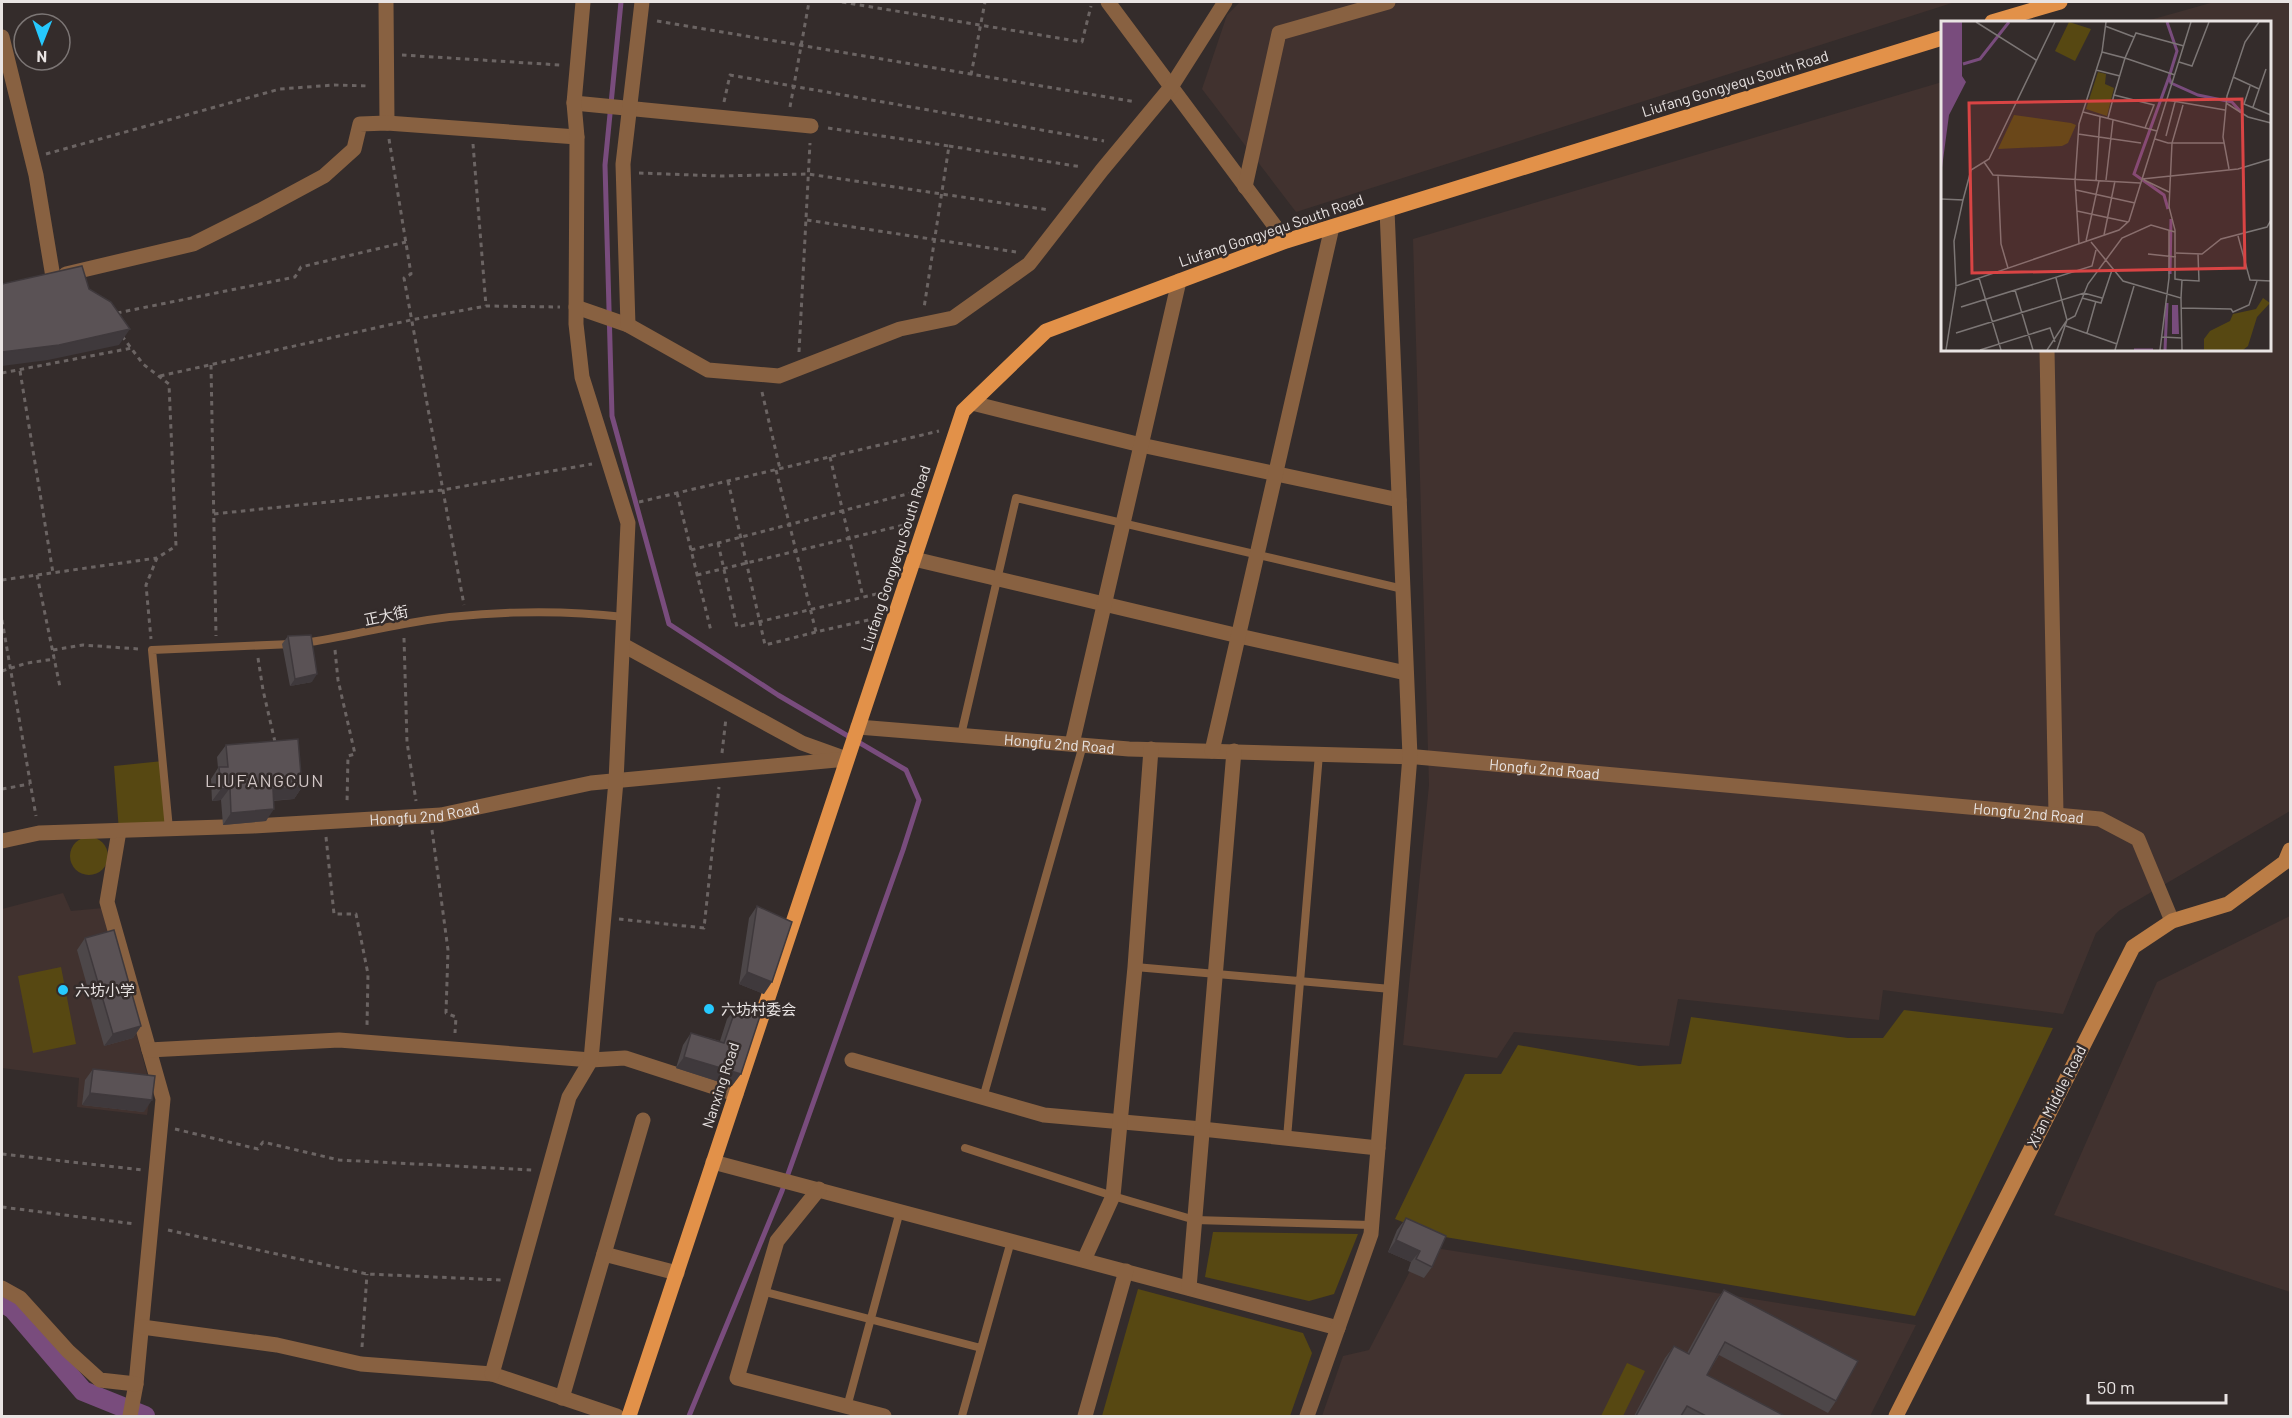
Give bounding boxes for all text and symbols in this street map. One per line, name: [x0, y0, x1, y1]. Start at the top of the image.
north arrow: [12, 12, 72, 72]
inset map: [1941, 21, 2271, 351]
street label: Liufang Gongyequ South Road: [1639, 46, 1831, 120]
text: N: [36, 48, 47, 67]
street label: Liufang Gongyequ South Road: [1176, 190, 1366, 270]
street label: Liufang Gongyequ South Road: [856, 463, 934, 653]
street label: 正大街: [362, 602, 410, 628]
street label: Hongfu 2nd Road: [1003, 730, 1115, 757]
street label: Hongfu 2nd Road: [1488, 755, 1601, 783]
district label: LIUFANGCUN: [205, 769, 325, 791]
street label: Hongfu 2nd Road: [369, 798, 481, 828]
street label: Hongfu 2nd Road: [1972, 799, 2085, 826]
place label: 六坊小学: [75, 981, 135, 999]
marker: 六坊小学: [56, 983, 70, 997]
place label: 六坊村委会: [721, 1000, 796, 1018]
marker: 六坊村委会: [702, 1002, 716, 1016]
street label: Nanxing Road: [698, 1040, 742, 1130]
street label: Xi'an Middle Road: [2023, 1042, 2089, 1150]
scale bar: [2088, 1367, 2226, 1405]
text: 50 m: [2097, 1376, 2135, 1398]

